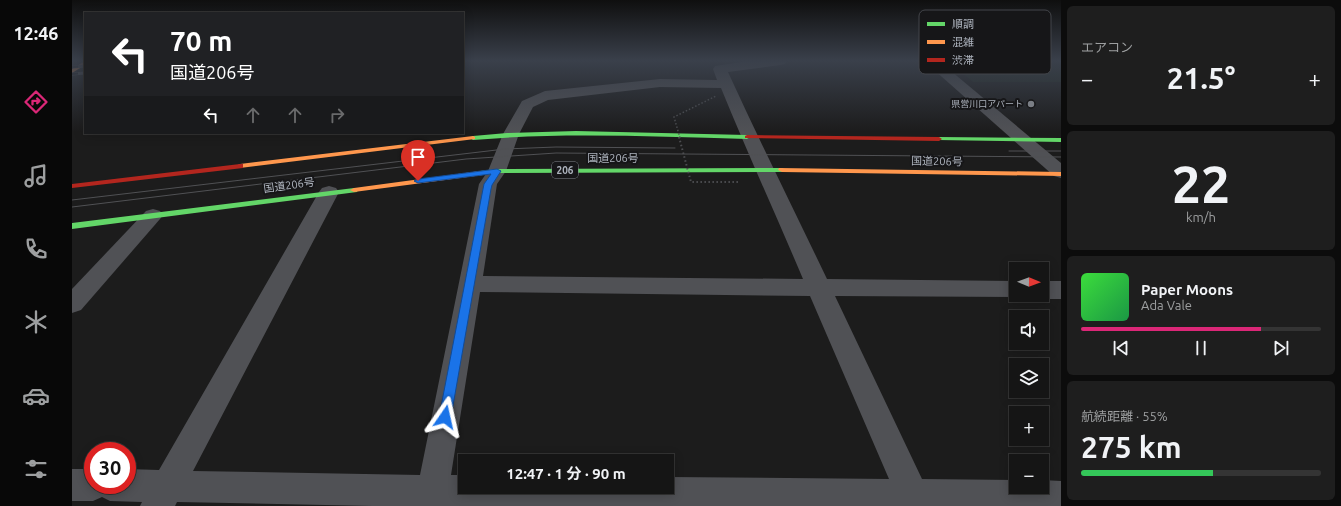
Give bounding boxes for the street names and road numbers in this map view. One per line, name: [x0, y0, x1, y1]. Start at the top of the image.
street label: 国道206号: [587, 152, 639, 164]
street label: 国道206号: [911, 155, 963, 167]
road number: 206: [552, 162, 578, 178]
street label: 国道206号: [263, 175, 315, 195]

